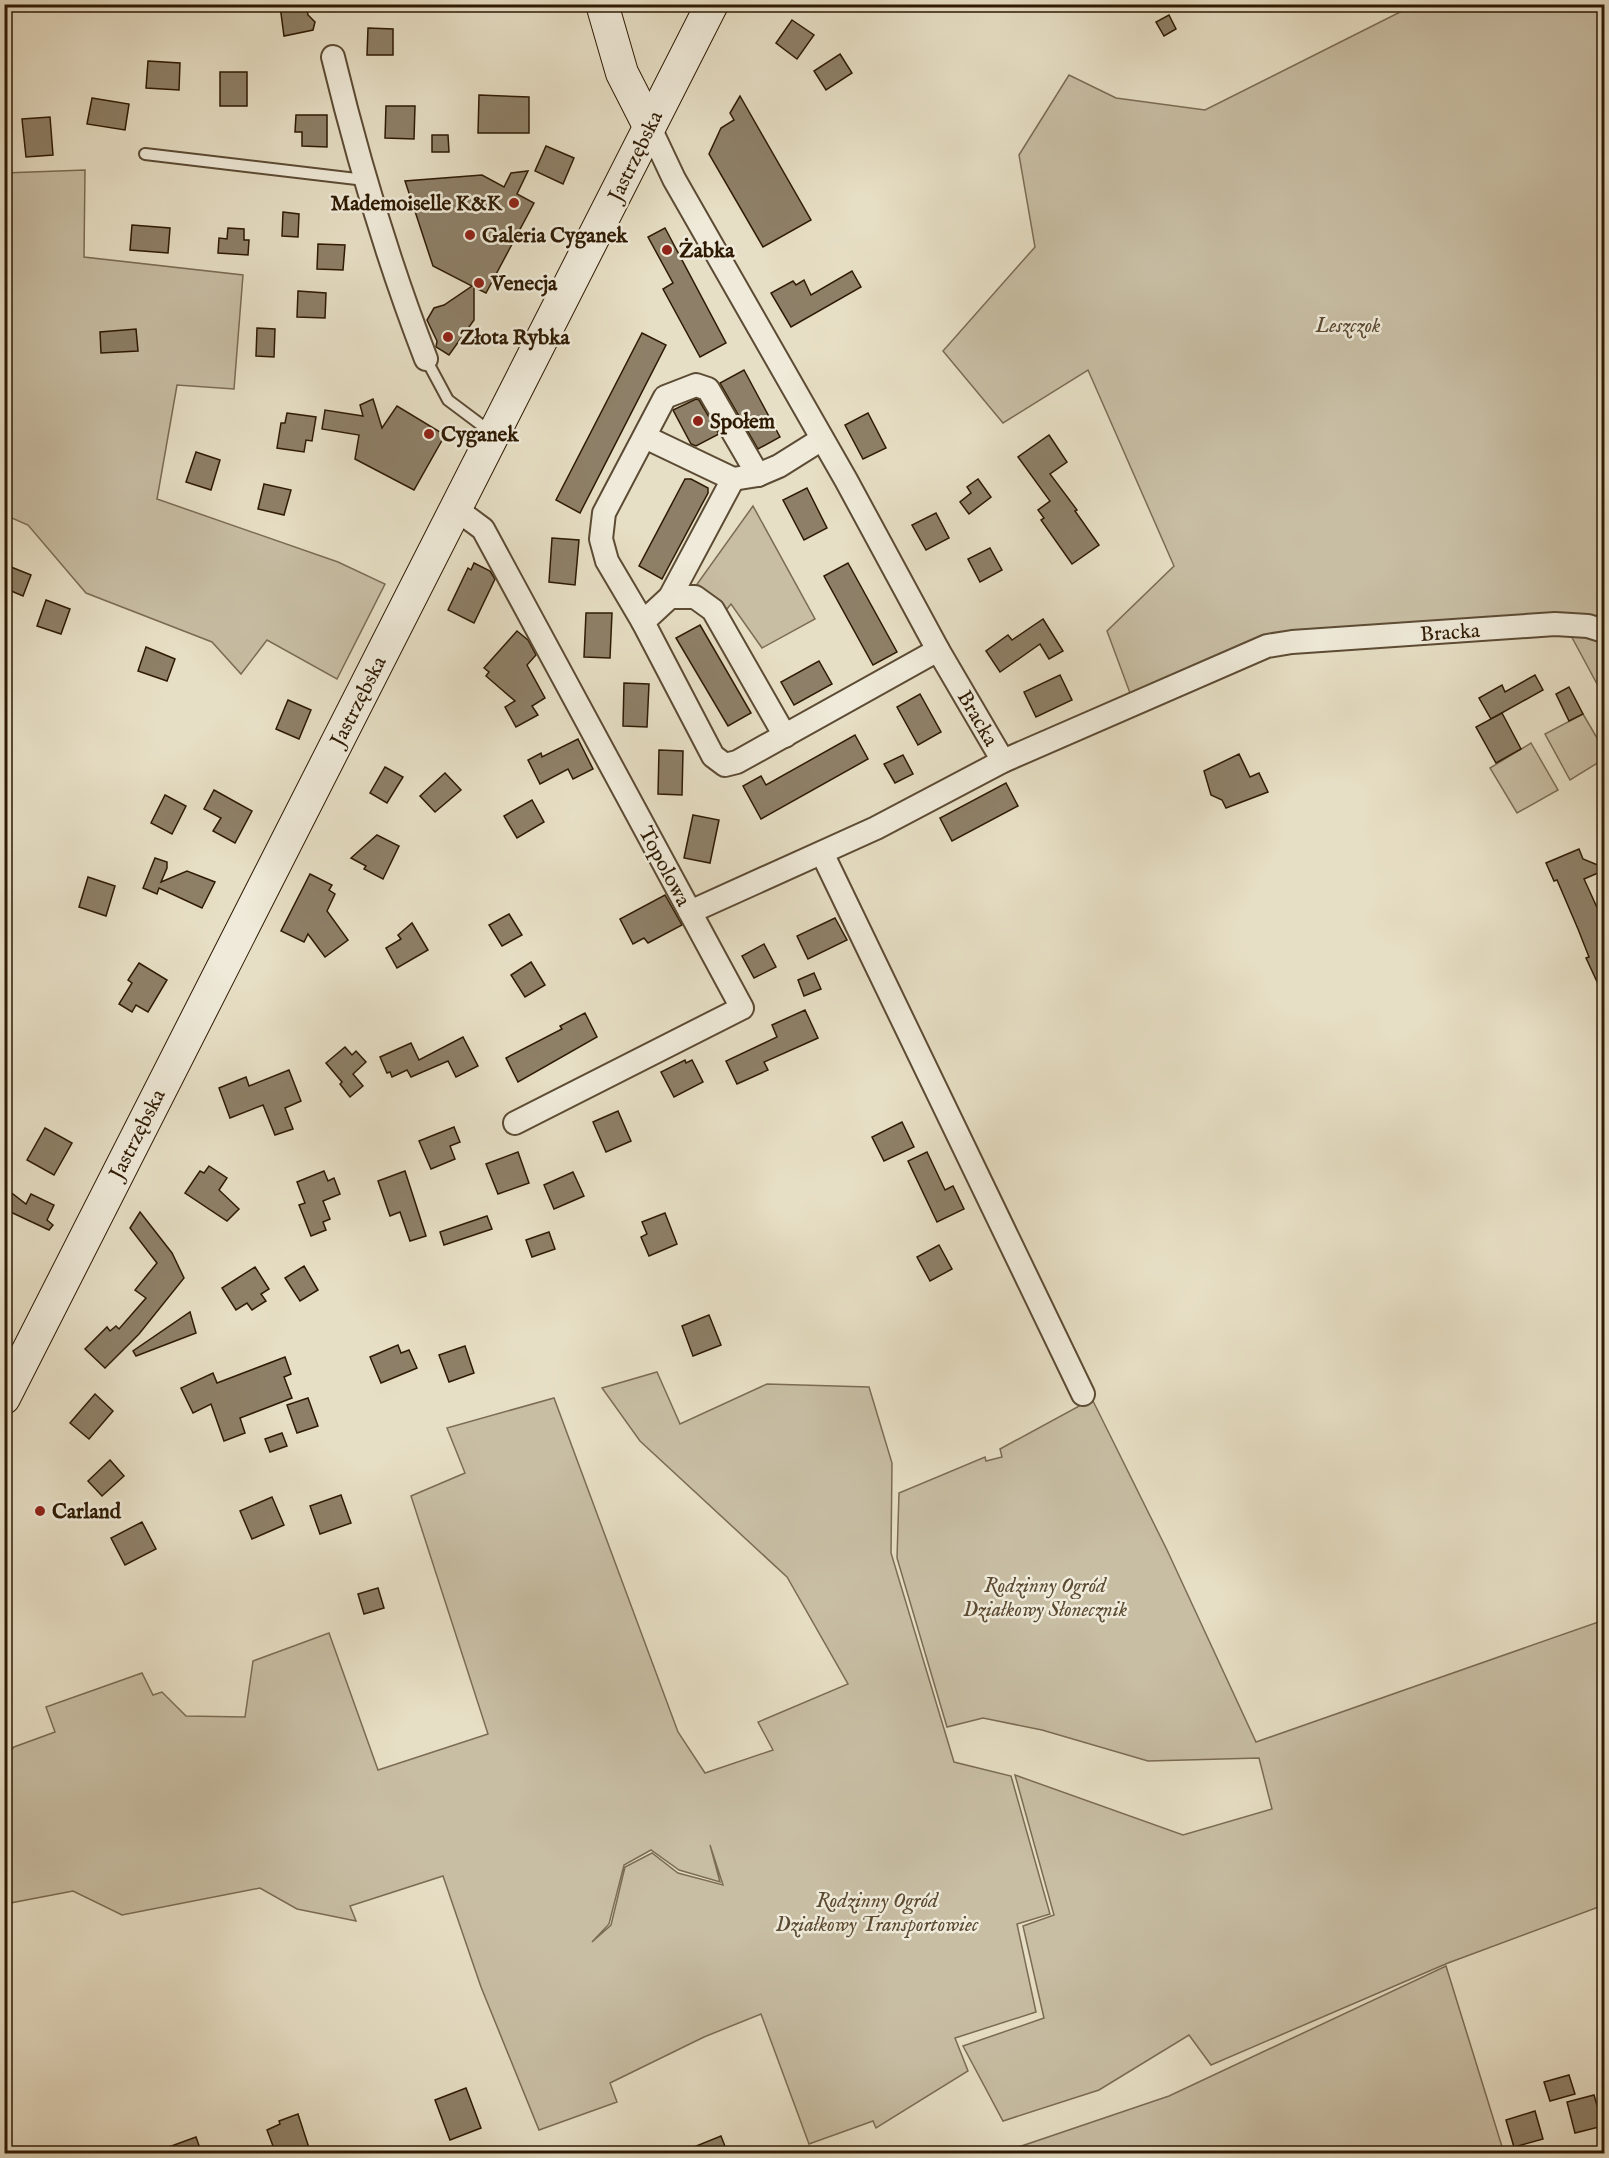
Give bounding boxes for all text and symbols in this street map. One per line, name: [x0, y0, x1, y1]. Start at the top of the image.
street label: Jastrzębska: [602, 106, 670, 208]
place label: Mademoiselle K&K: [331, 191, 503, 218]
marker: Mademoiselle K&K: [507, 196, 521, 210]
place label: Galeria Cyganek: [482, 223, 628, 250]
marker: Galeria Cyganek: [463, 228, 477, 242]
place label: Żabka: [679, 237, 735, 265]
marker: Żabka: [660, 243, 674, 257]
place label: Venecja: [490, 271, 558, 298]
marker: Venecja: [472, 276, 486, 290]
park label: Leszczok: [1314, 313, 1381, 340]
place label: Złota Rybka: [460, 325, 570, 352]
marker: Złota Rybka: [441, 330, 455, 344]
place label: Społem: [710, 409, 776, 436]
marker: Społem: [691, 414, 705, 428]
place label: Cyganek: [441, 422, 519, 449]
marker: Cyganek: [422, 427, 436, 441]
street label: Bracka: [1419, 618, 1482, 649]
street label: Jastrzębska: [324, 651, 394, 753]
street label: Bracka: [950, 686, 1004, 752]
street label: Topolowa: [631, 822, 696, 912]
street label: Jastrzębska: [103, 1084, 173, 1186]
place label: Carland: [52, 1499, 122, 1526]
marker: Carland: [33, 1504, 47, 1518]
park label: Rodzinny Ogród Działkowy Słonecznik: [963, 1573, 1128, 1624]
park label: Rodzinny Ogród Działkowy Transportowiec: [776, 1888, 979, 1939]

